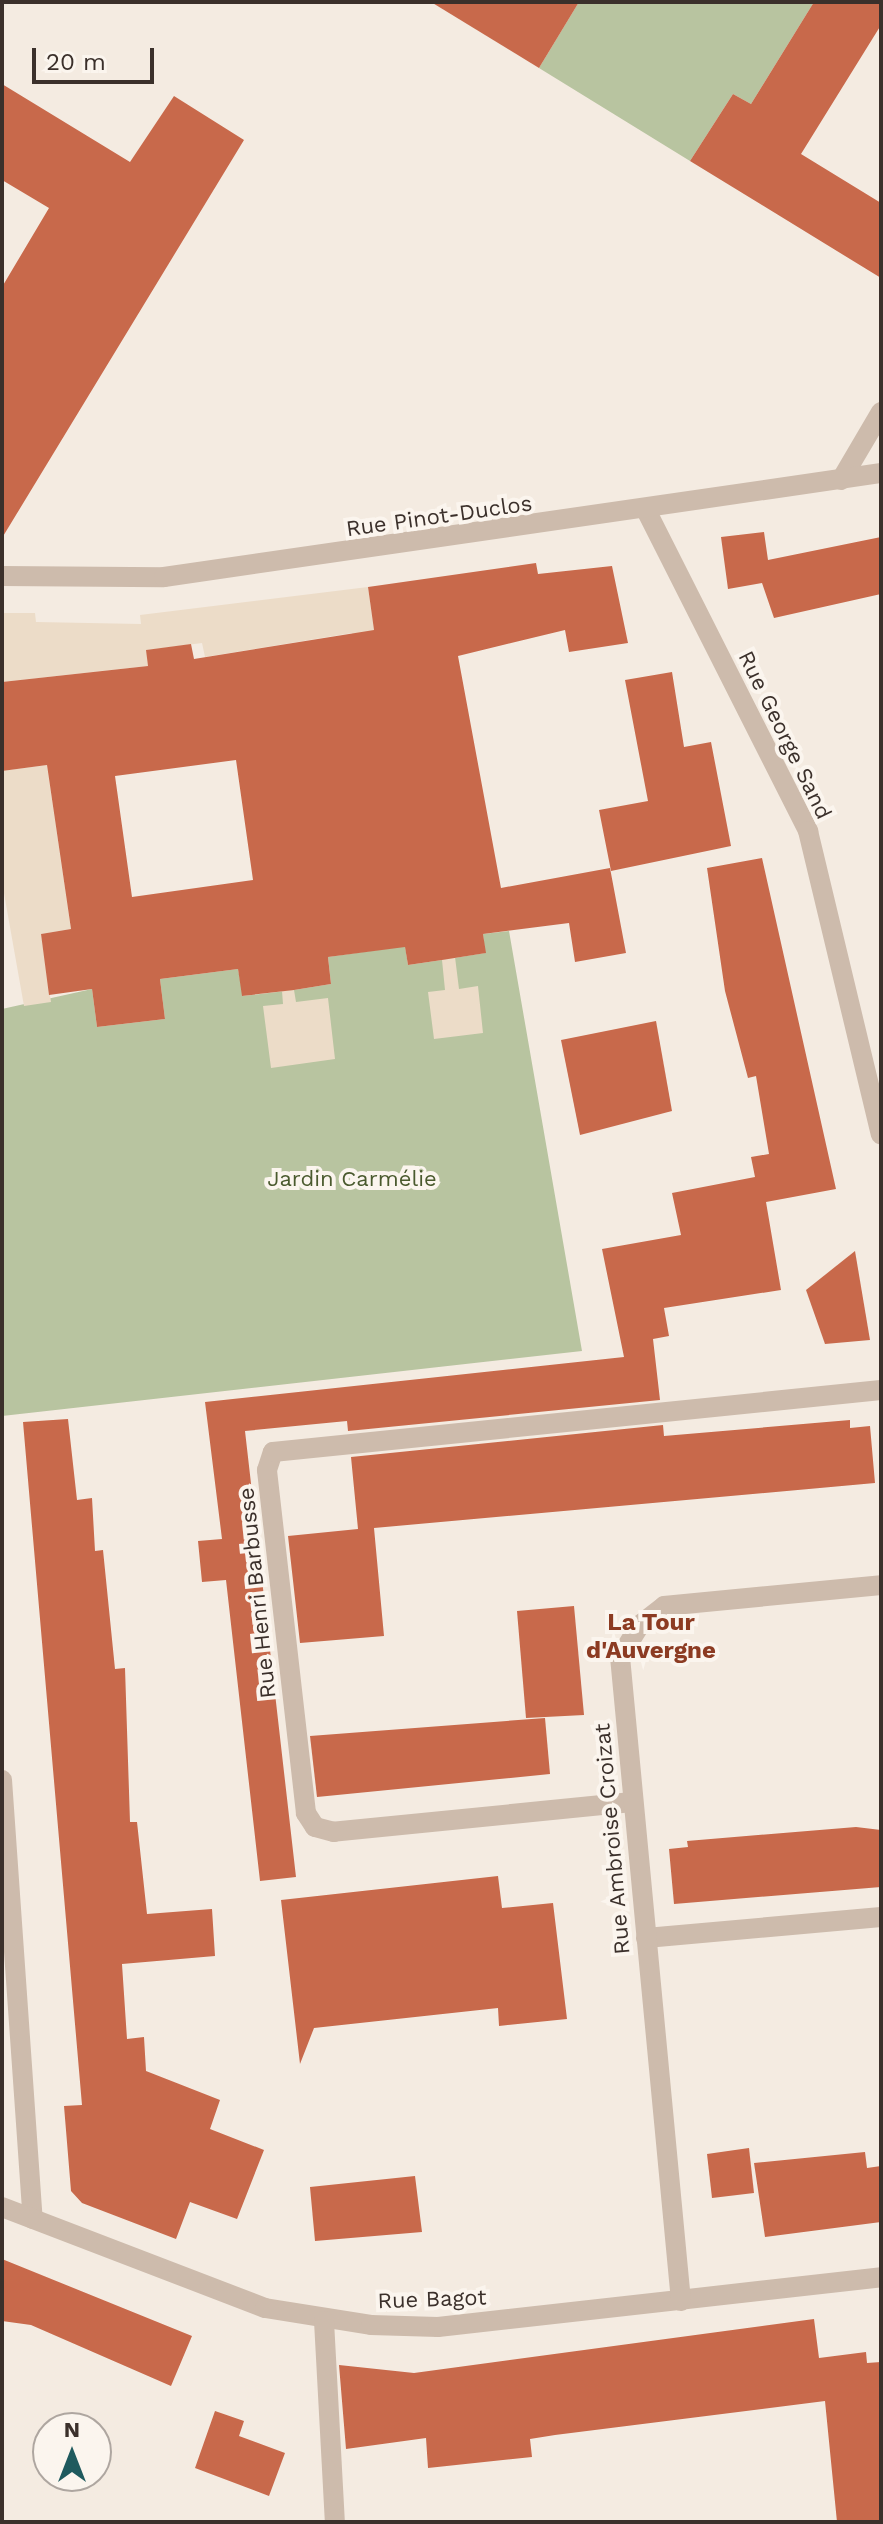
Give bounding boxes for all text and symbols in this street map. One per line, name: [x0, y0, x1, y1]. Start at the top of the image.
scale bar: [36, 32, 158, 82]
text: 20 m: [46, 48, 106, 76]
street label: Rue Pinot-Duclos: [344, 490, 534, 542]
street label: Rue George Sand: [733, 647, 837, 823]
park label: Jardin Carmélie: [267, 1166, 437, 1192]
street label: Rue Henri Barbusse: [233, 1486, 281, 1700]
district label: La Tour d'Auvergne: [586, 1609, 716, 1665]
street label: Rue Ambroise Croizat: [589, 1722, 635, 1956]
street label: Rue Bagot: [377, 2284, 487, 2314]
north arrow: [32, 2412, 112, 2492]
text: N: [64, 2417, 80, 2442]

